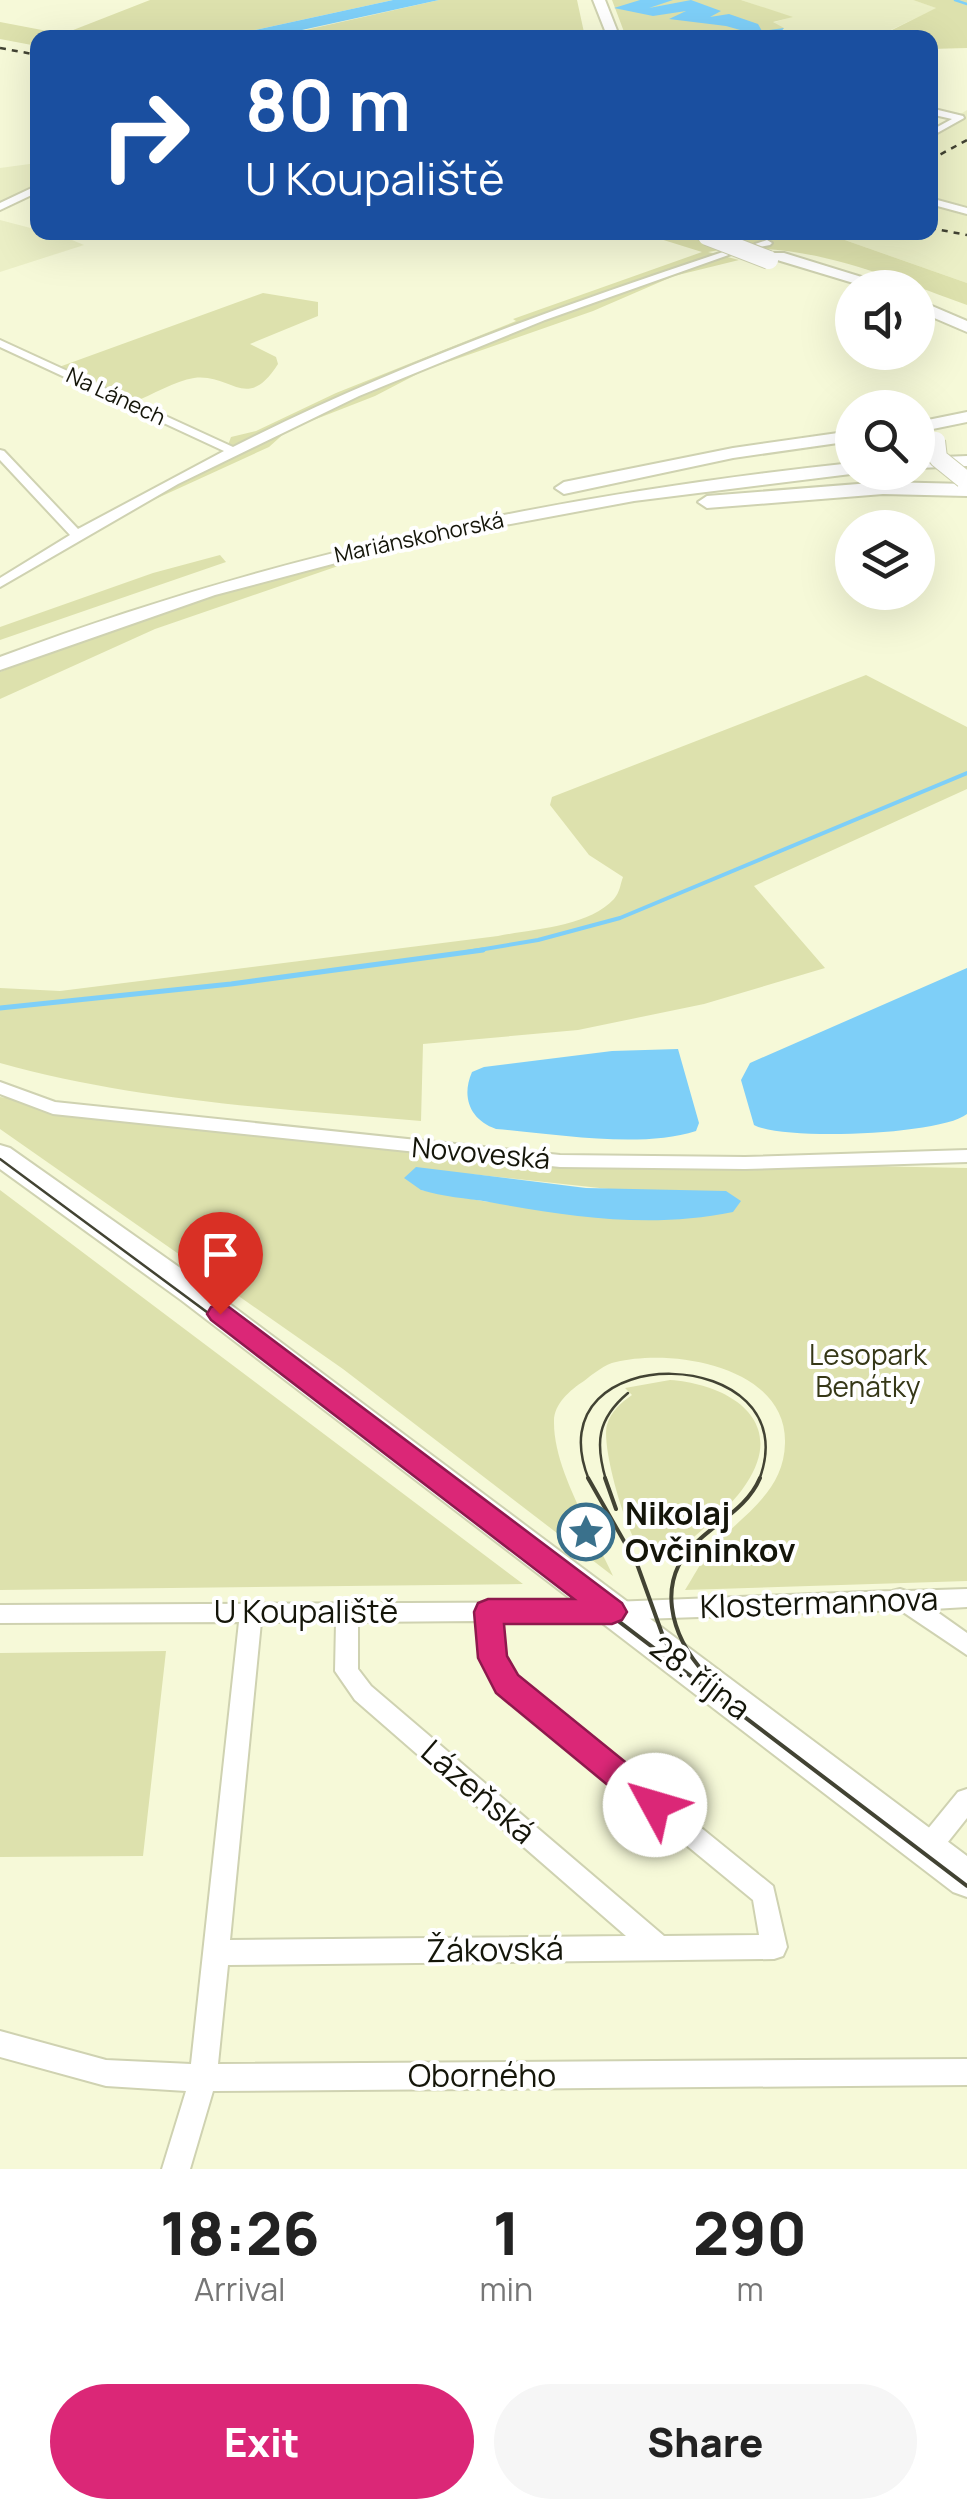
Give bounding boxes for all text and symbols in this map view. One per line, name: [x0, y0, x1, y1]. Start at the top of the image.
text: 80 m: [245, 56, 411, 152]
icon: right: [80, 70, 210, 200]
text: U Koupaliště: [245, 147, 504, 209]
map controls: [835, 270, 935, 610]
button: sound: [835, 270, 935, 370]
street label: Na Lánech: [62, 360, 170, 432]
button: search: [835, 390, 935, 490]
street label: Mariánskohorská: [331, 504, 507, 570]
button: layers: [835, 510, 935, 610]
street label: Novoveská: [410, 1127, 552, 1177]
pin: [178, 1212, 263, 1315]
icon: arrive: [193, 1227, 248, 1282]
park label: Lesopark Benátky: [809, 1335, 928, 1405]
place label: Nikolaj Ovčininkov: [625, 1491, 796, 1572]
place icon: Nikolaj Ovčininkov: [556, 1502, 616, 1562]
street label: Klostermannova: [699, 1576, 939, 1628]
street label: U Koupaliště: [214, 1589, 398, 1633]
street label: 28. října: [641, 1625, 760, 1729]
street label: Lázeňská: [412, 1729, 545, 1853]
position arrow: [603, 1753, 707, 1857]
street label: Žákovská: [426, 1926, 564, 1972]
street label: Oborného: [408, 2053, 556, 2097]
text: 18:26: [160, 2191, 320, 2273]
text: 1: [493, 2191, 520, 2273]
text: 290: [693, 2191, 807, 2273]
text: Arrival: [194, 2267, 285, 2311]
text: min: [479, 2267, 533, 2311]
text: m: [736, 2267, 764, 2311]
button: Exit: [50, 2384, 474, 2499]
button: Share: [494, 2384, 917, 2499]

